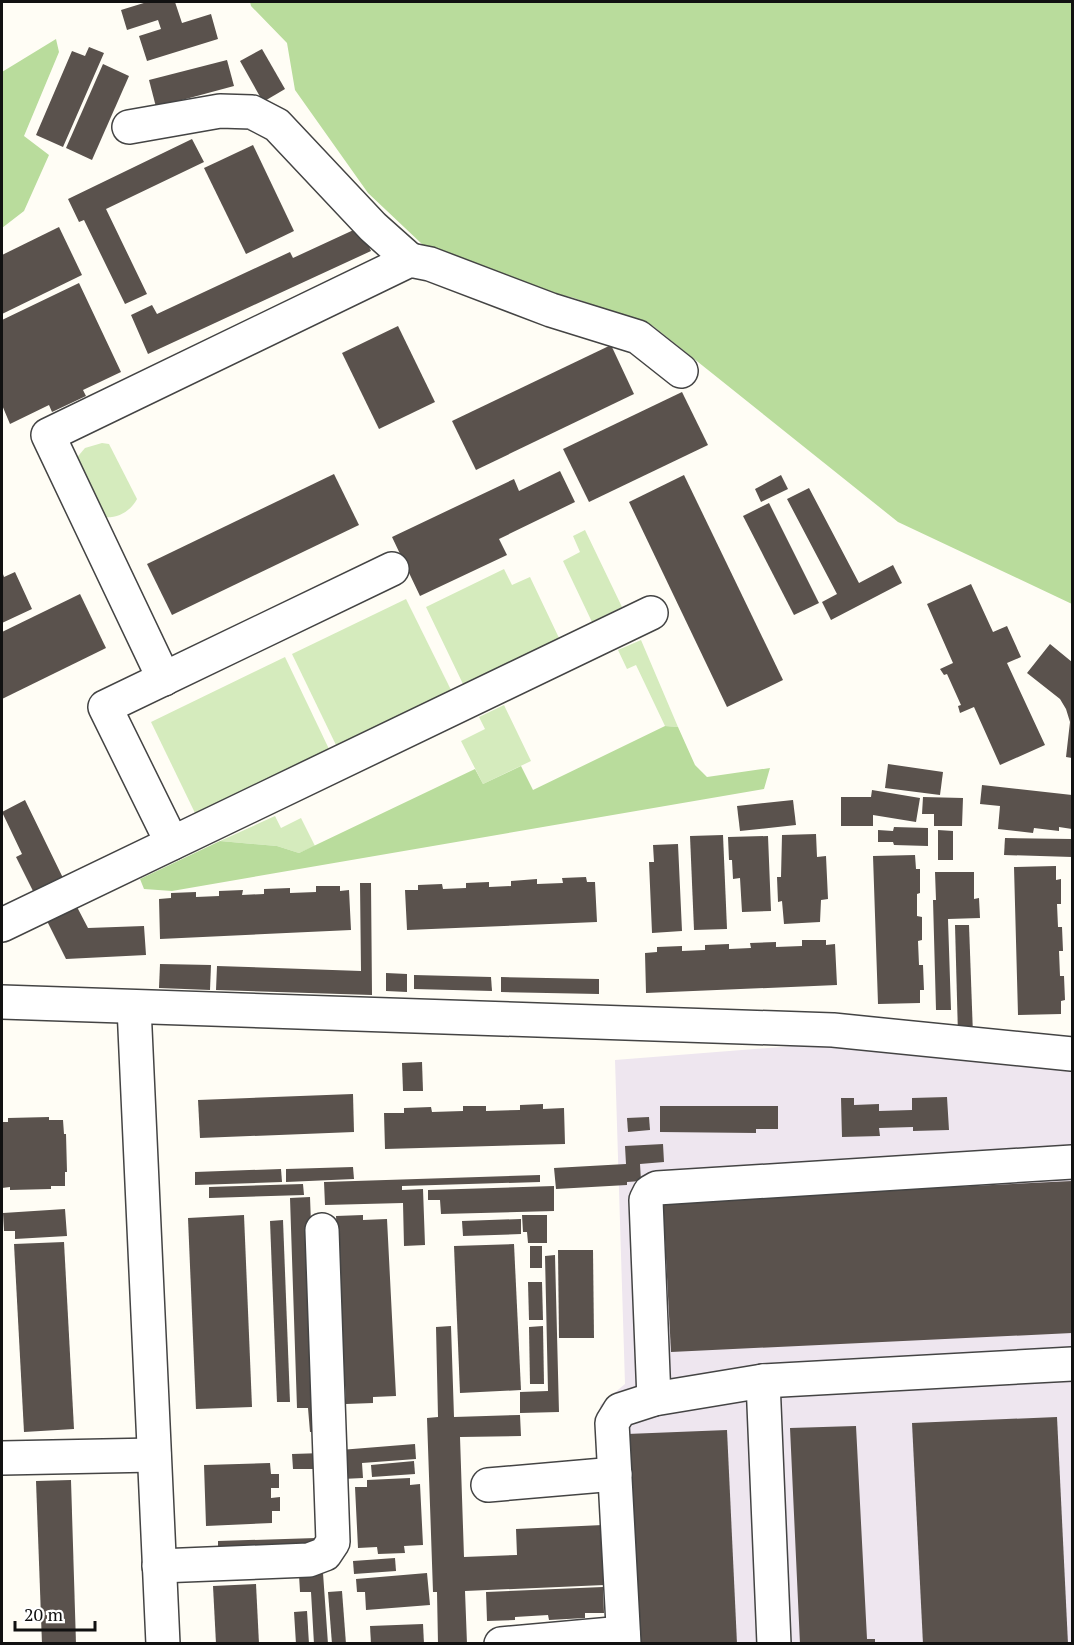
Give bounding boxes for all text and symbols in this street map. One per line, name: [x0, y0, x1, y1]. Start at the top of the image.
scale bar: [15, 1594, 94, 1632]
text: 20 m: [24, 1602, 64, 1626]

